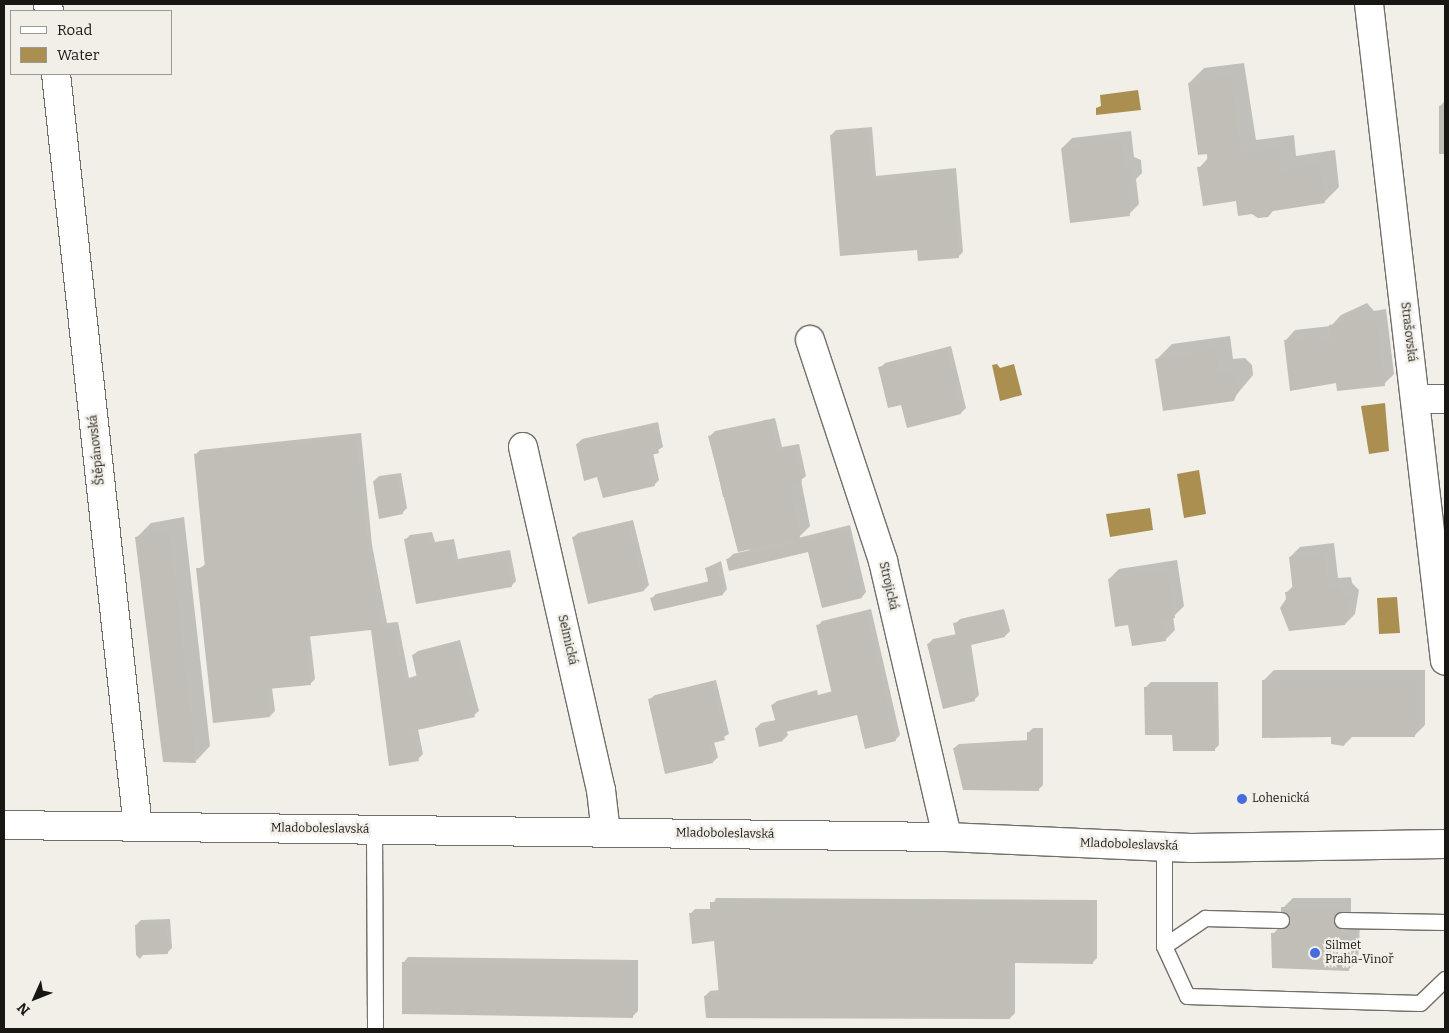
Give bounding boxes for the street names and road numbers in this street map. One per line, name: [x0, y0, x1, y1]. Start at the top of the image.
street label: Strašovská: [1397, 301, 1419, 363]
street label: Štěpánovská: [86, 414, 108, 486]
street label: Strojická: [875, 560, 901, 612]
street label: Selmická: [554, 614, 580, 666]
street label: Mladoboleslavská: [271, 821, 369, 837]
street label: Mladoboleslavská: [676, 826, 774, 842]
street label: Mladoboleslavská: [1080, 836, 1178, 854]

